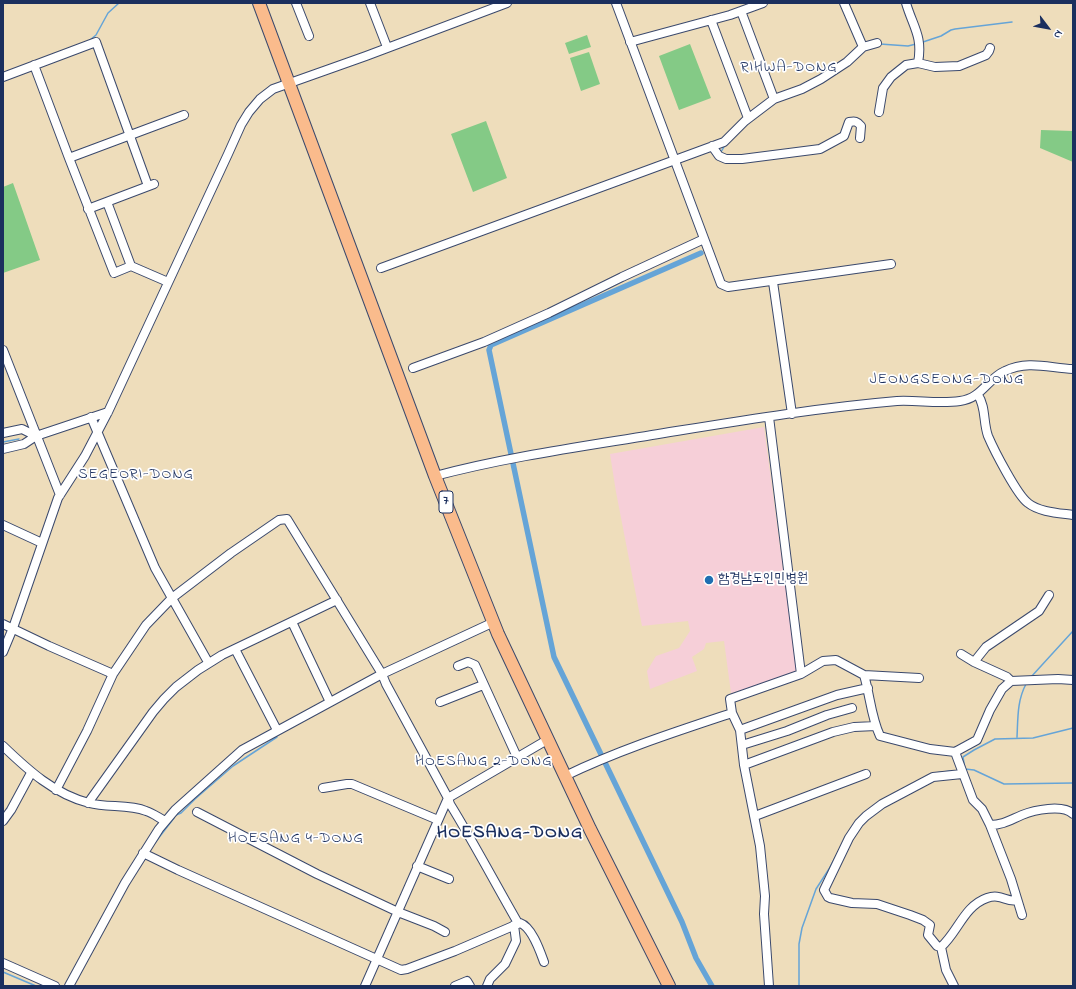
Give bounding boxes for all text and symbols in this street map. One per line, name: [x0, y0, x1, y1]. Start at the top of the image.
north arrow: [1028, 8, 1068, 48]
text: N: [1049, 27, 1067, 42]
district label: RIHWA-DONG: [740, 60, 838, 78]
district label: JEONGSEONG-DONG: [870, 372, 1024, 390]
district label: SEGEORI-DONG: [78, 467, 194, 485]
road number: 7: [439, 491, 453, 513]
place label: 함경남도인민병원: [718, 572, 808, 588]
marker: 함경남도인민병원: [703, 574, 715, 586]
district label: HOESANG 2-DONG: [415, 754, 553, 772]
district label: HOESANG-DONG: [437, 823, 583, 845]
district label: HOESANG 4-DONG: [228, 831, 364, 849]

